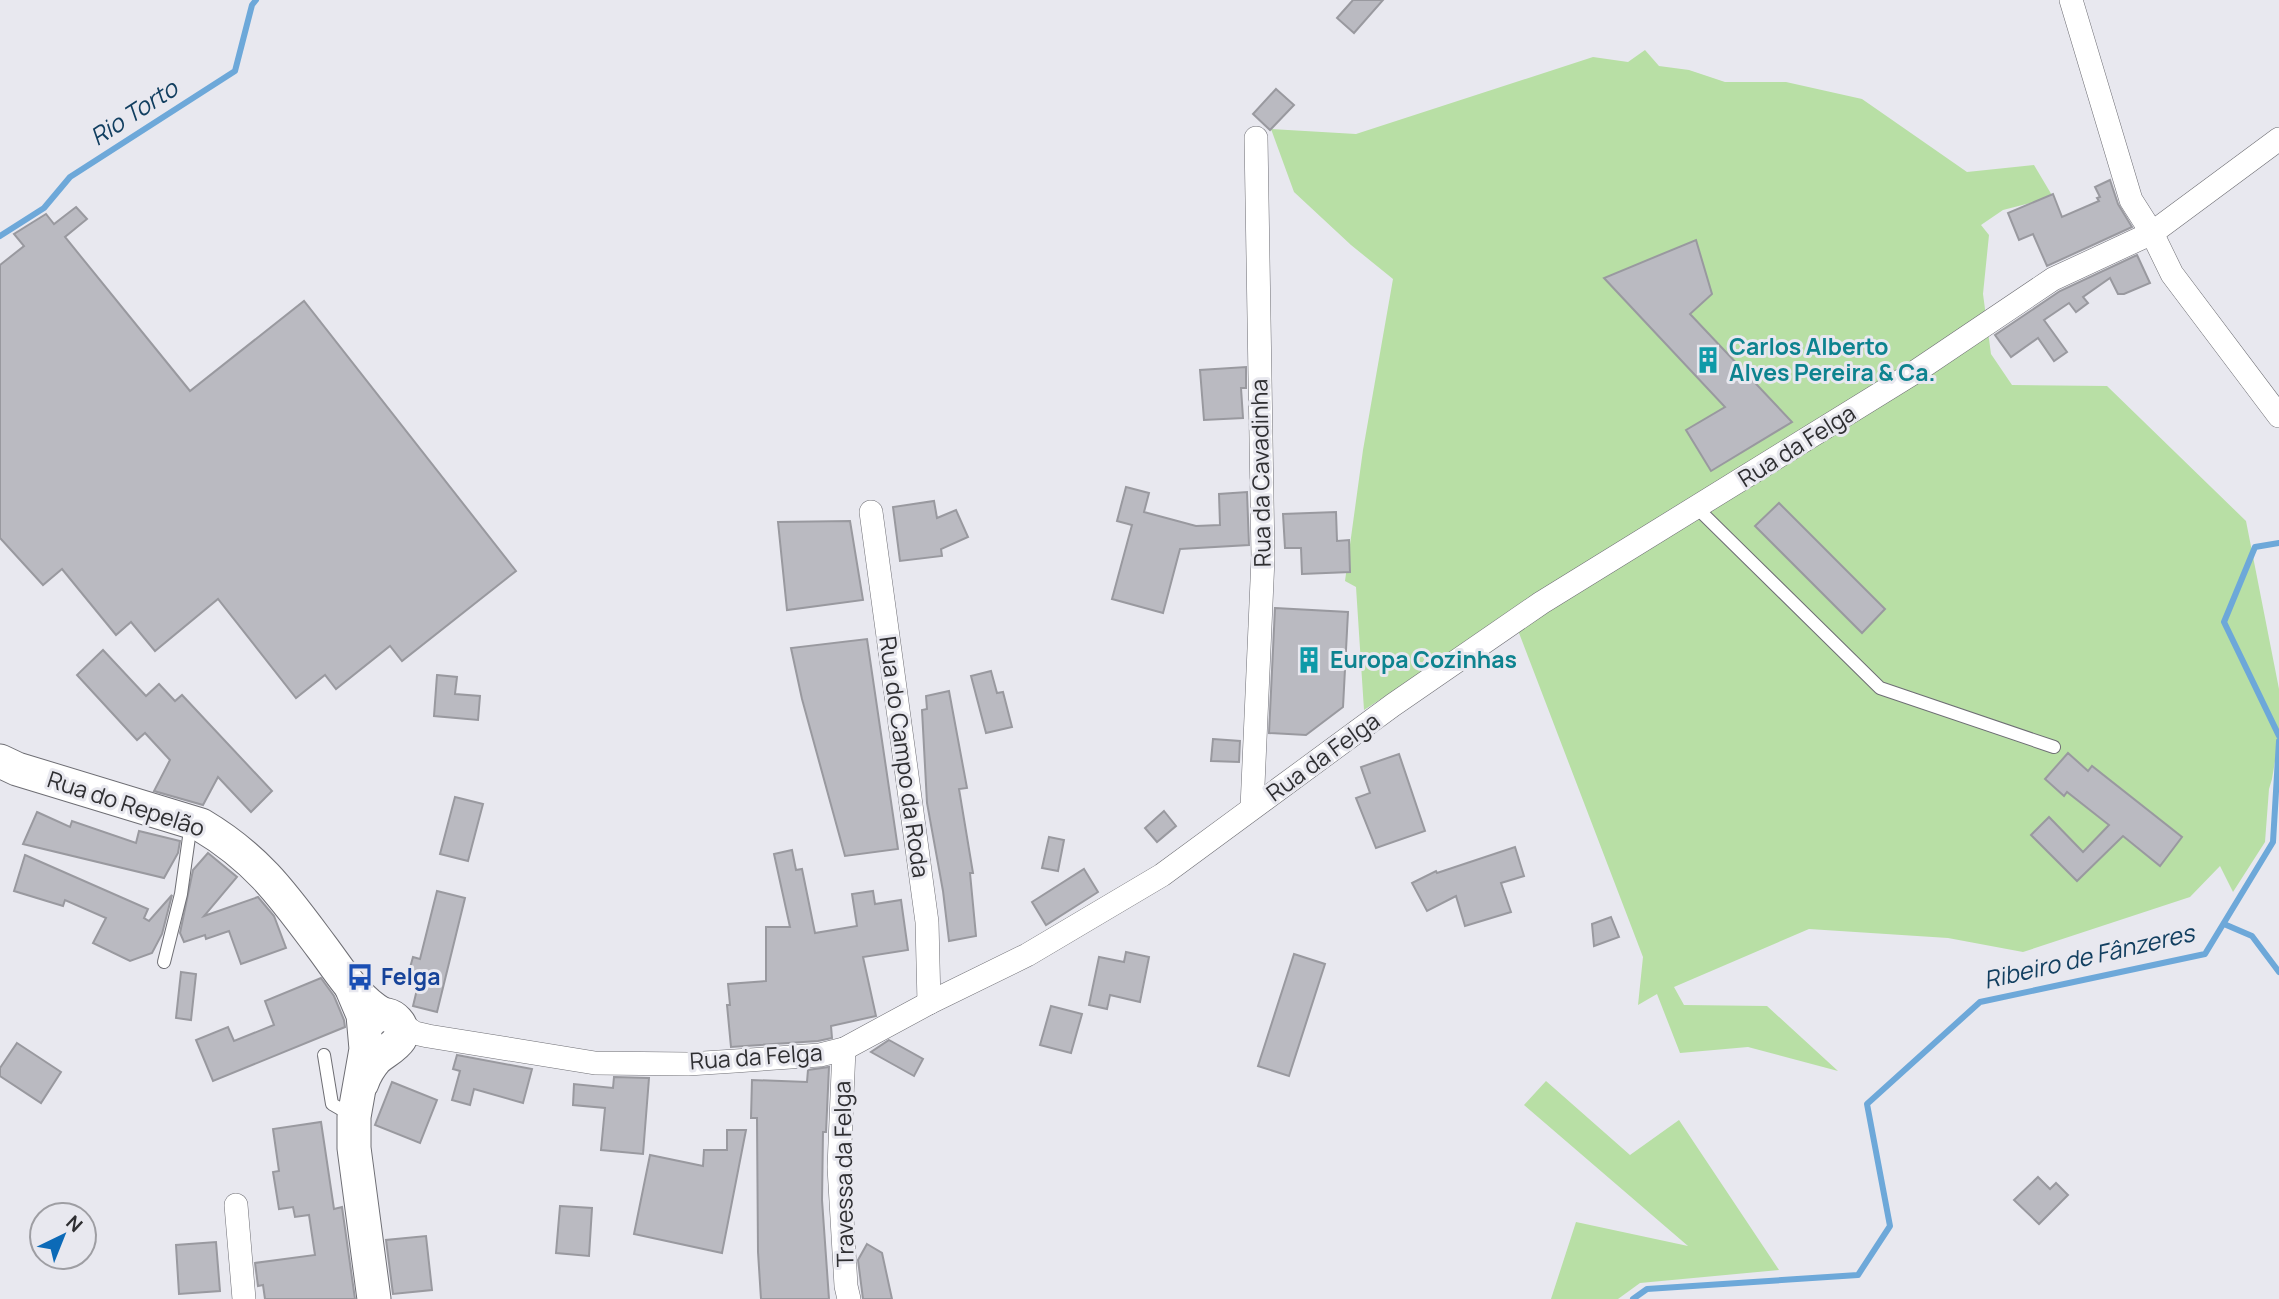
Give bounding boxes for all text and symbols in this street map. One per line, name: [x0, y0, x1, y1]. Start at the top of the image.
water label: Rio Torto: [83, 70, 185, 152]
place label: Carlos Alberto Alves Pereira & Ca.: [1729, 330, 1936, 388]
building icon: Carlos Alberto Alves Pereira & Ca.: [1693, 345, 1723, 375]
street label: Rua da Cavadinha: [1242, 379, 1278, 567]
street label: Rua da Felga: [1732, 396, 1861, 494]
street label: Rua do Campo da Roda: [872, 634, 938, 880]
place label: Europa Cozinhas: [1330, 643, 1517, 675]
building icon: Europa Cozinhas: [1294, 645, 1324, 675]
street label: Rua da Felga: [1259, 704, 1386, 808]
street label: Rua do Repelão: [43, 763, 209, 844]
water label: Ribeiro de Fânzeres: [1980, 915, 2199, 996]
place label: Felga: [381, 960, 440, 992]
bus stop icon: Felga: [345, 962, 375, 992]
street label: Rua da Felga: [688, 1035, 823, 1077]
street label: Travessa da Felga: [825, 1081, 861, 1267]
north arrow: [28, 1201, 98, 1271]
text: N: [61, 1209, 88, 1238]

